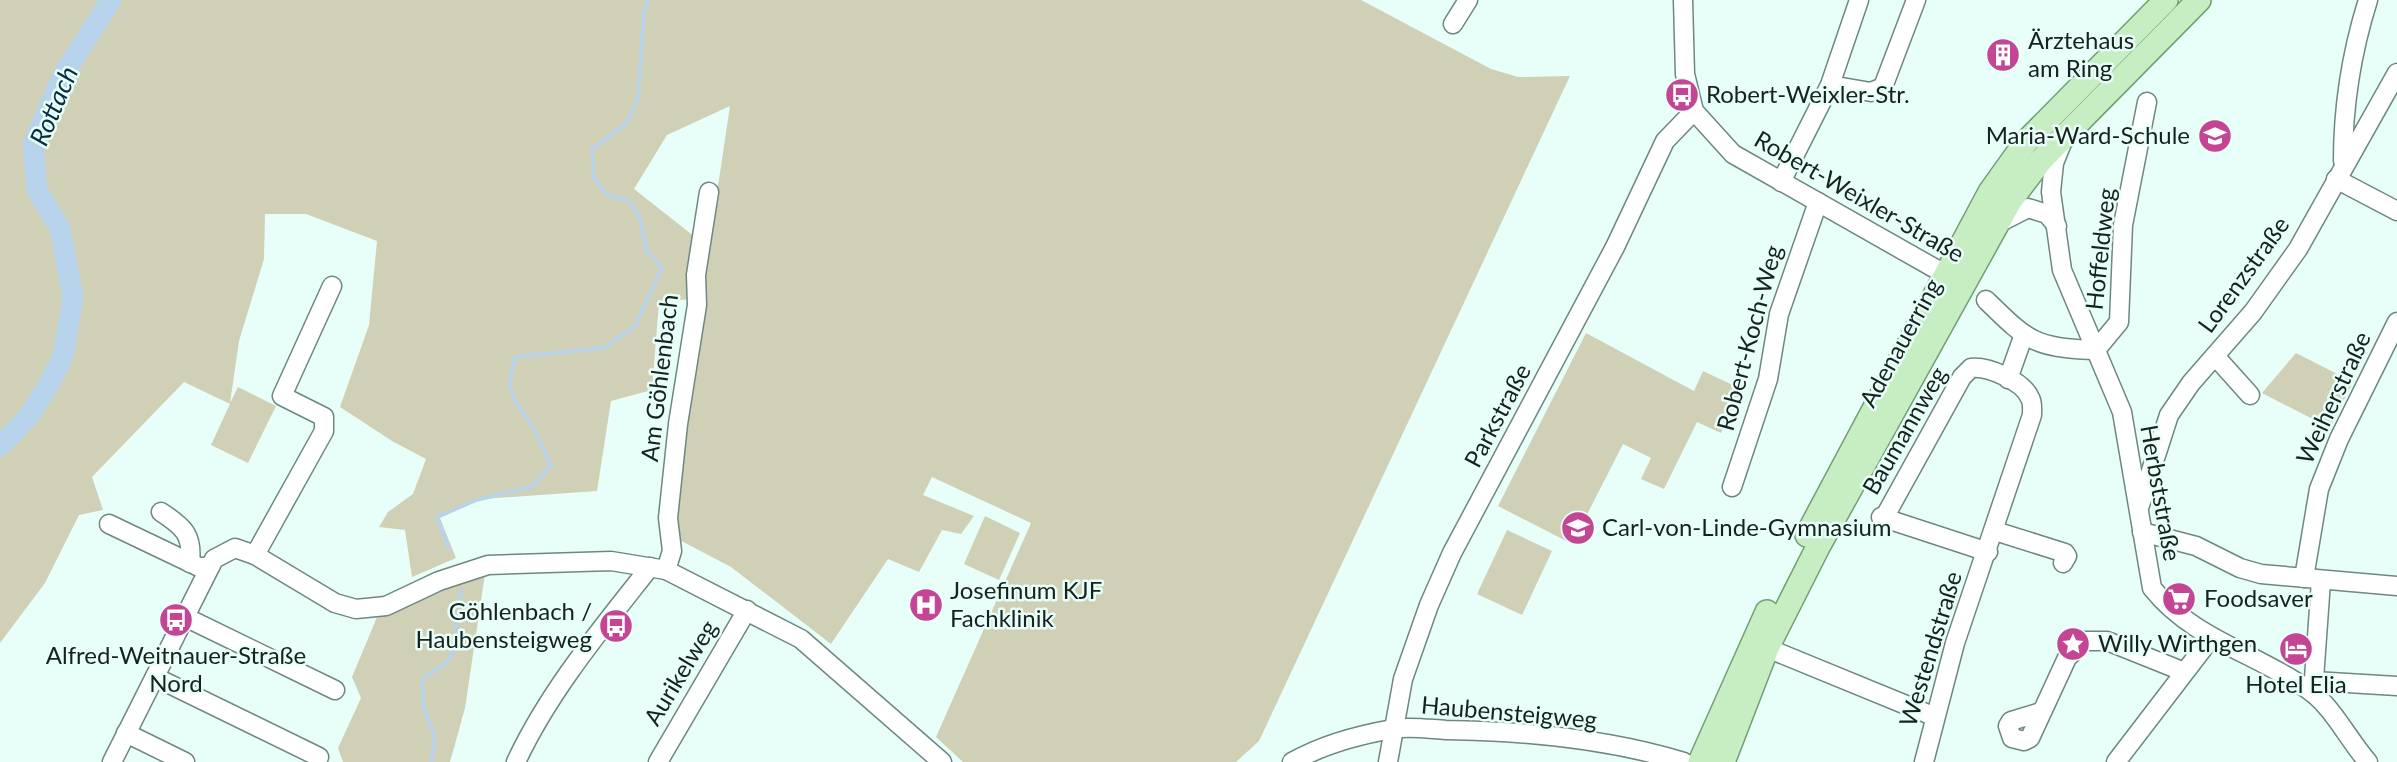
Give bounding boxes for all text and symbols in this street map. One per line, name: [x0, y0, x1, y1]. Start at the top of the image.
place label: Ärztehaus am Ring: [2028, 25, 2134, 82]
building icon: Ärztehaus am Ring: [1984, 36, 2022, 74]
water label: Rottach: [22, 61, 84, 150]
bus stop icon: Robert-Weixler-Str.: [1663, 76, 1701, 114]
place label: Robert-Weixler-Str.: [1706, 79, 1910, 108]
school or university icon: Maria-Ward-Schule: [2196, 117, 2234, 155]
place label: Maria-Ward-Schule: [1986, 120, 2190, 149]
street label: Robert-Weixler-Straße: [1750, 124, 1970, 268]
street label: Hoffeldweg: [2079, 186, 2120, 311]
street label: Lorenzstraße: [2191, 210, 2295, 338]
street label: Robert-Koch-Weg: [1710, 242, 1787, 434]
street label: Adenauerring: [1852, 273, 1947, 412]
street label: Am Göhlenbach: [634, 292, 683, 463]
street label: Weiherstraße: [2289, 327, 2376, 468]
street label: Parkstraße: [1457, 359, 1536, 472]
street label: Baumannweg: [1855, 361, 1952, 499]
street label: Herbststraße: [2135, 422, 2188, 563]
school or university icon: Carl-von-Linde-Gymnasium: [1559, 509, 1597, 547]
place label: Carl-von-Linde-Gymnasium: [1602, 512, 1892, 541]
street label: Westendstraße: [1892, 567, 1967, 730]
place label: Josefinum KJF Fachklinik: [950, 575, 1102, 632]
supermarket icon: Foodsaver: [2160, 580, 2198, 618]
place label: Foodsaver: [2204, 583, 2313, 612]
hospital icon: Josefinum KJF Fachklinik: [907, 586, 945, 624]
place label: Göhlenbach / Haubensteigweg: [416, 596, 592, 653]
bus stop icon: Alfred-Weitnauer-Straße Nord: [157, 601, 195, 639]
bus stop icon: Göhlenbach / Haubensteigweg: [597, 607, 635, 645]
street label: Aurikelweg: [637, 614, 722, 730]
place icon: Willy Wirthgen: [2054, 625, 2092, 663]
place label: Willy Wirthgen: [2098, 628, 2257, 657]
hotel icon: Hotel Elia: [2277, 630, 2315, 668]
place label: Alfred-Weitnauer-Straße Nord: [46, 640, 306, 697]
place label: Hotel Elia: [2245, 669, 2347, 698]
street label: Haubensteigweg: [1420, 689, 1598, 734]

